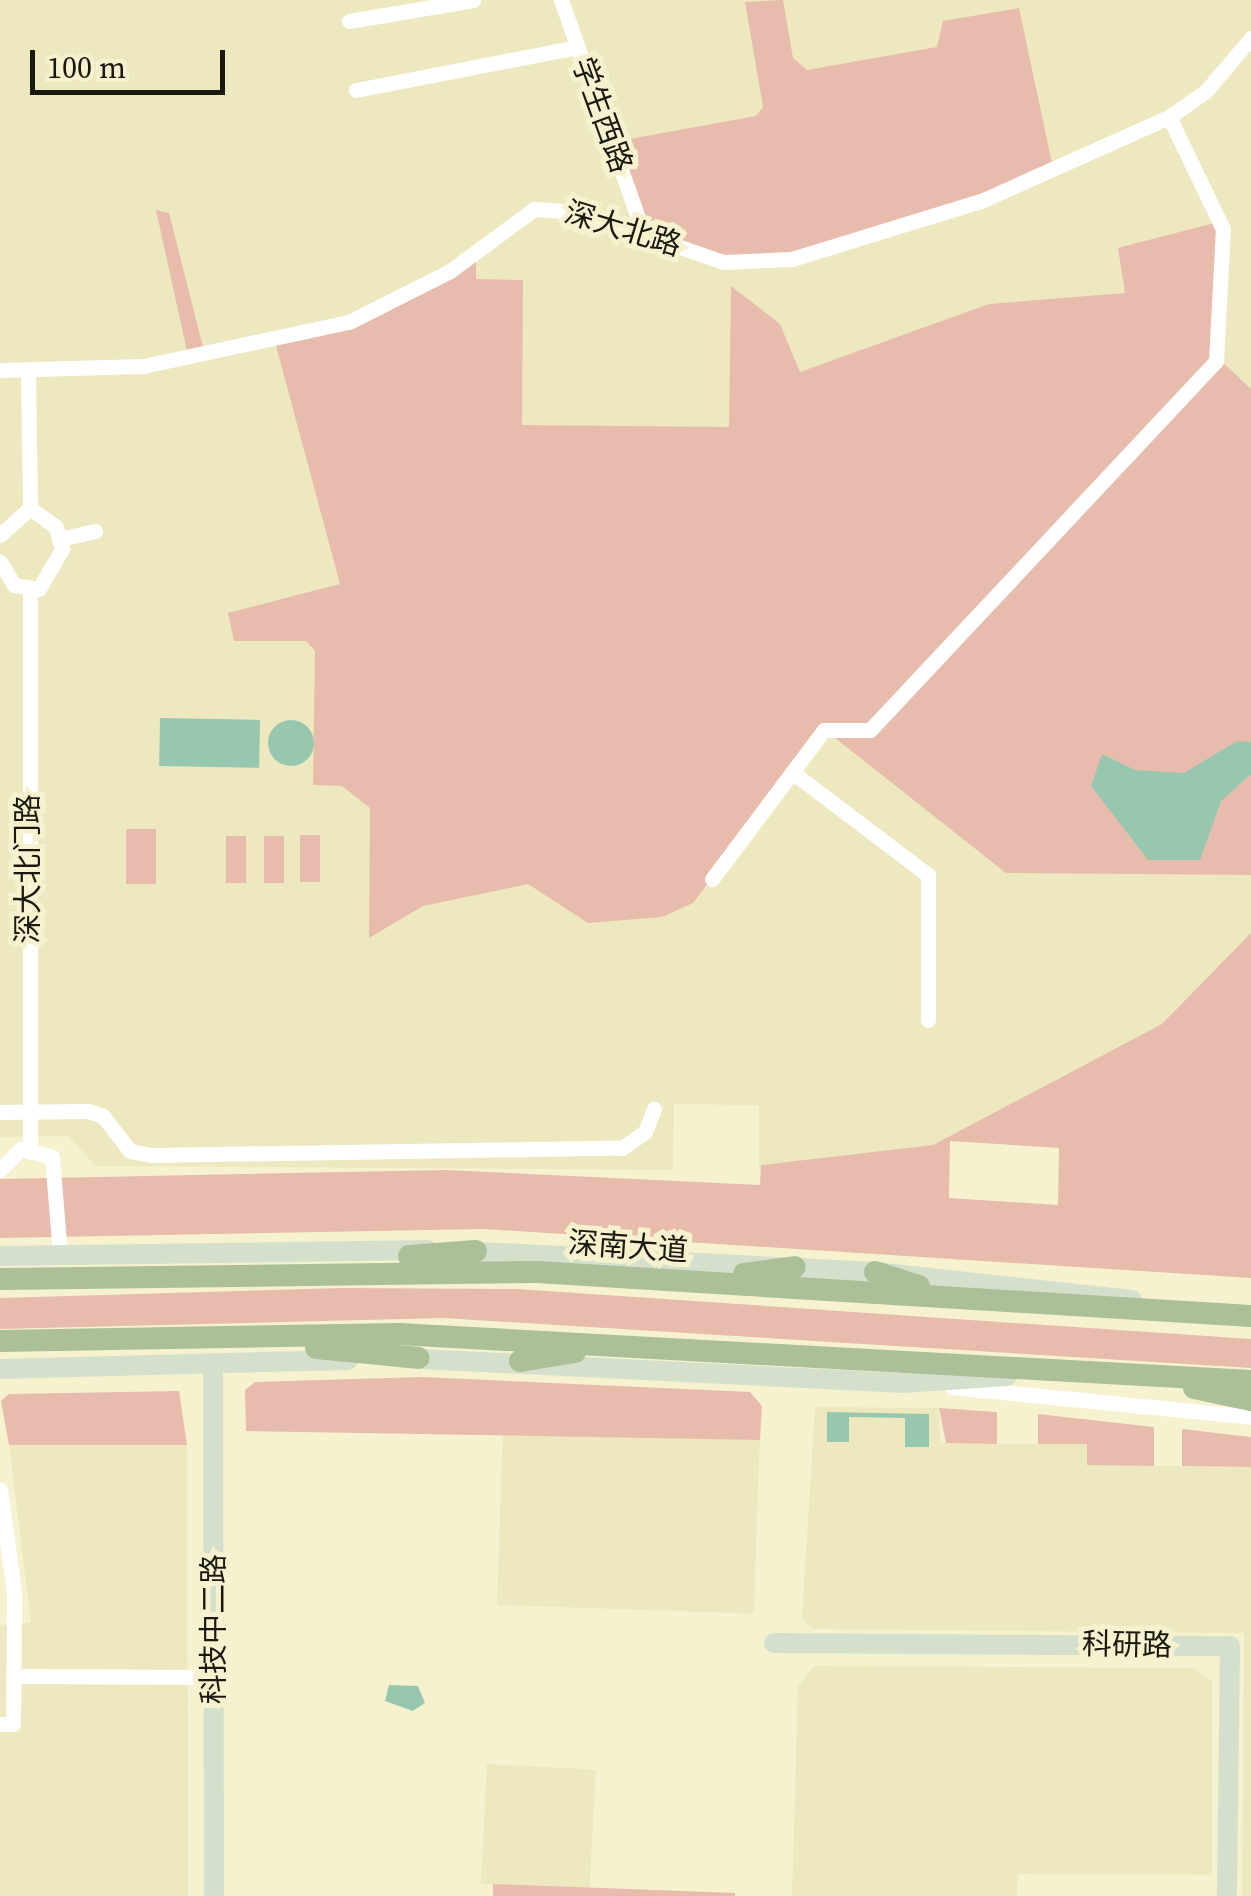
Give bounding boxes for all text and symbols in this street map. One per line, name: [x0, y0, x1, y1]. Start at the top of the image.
scale bar: [35, 30, 230, 92]
text: 100 m: [47, 47, 126, 88]
street label: 学生西路: [565, 52, 639, 178]
street label: 深大北路: [560, 194, 686, 264]
street label: 深大北门路: [10, 794, 46, 944]
street label: 深南大道: [567, 1225, 689, 1269]
street label: 科技中二路: [196, 1554, 232, 1704]
street label: 科研路: [1082, 1626, 1172, 1664]

